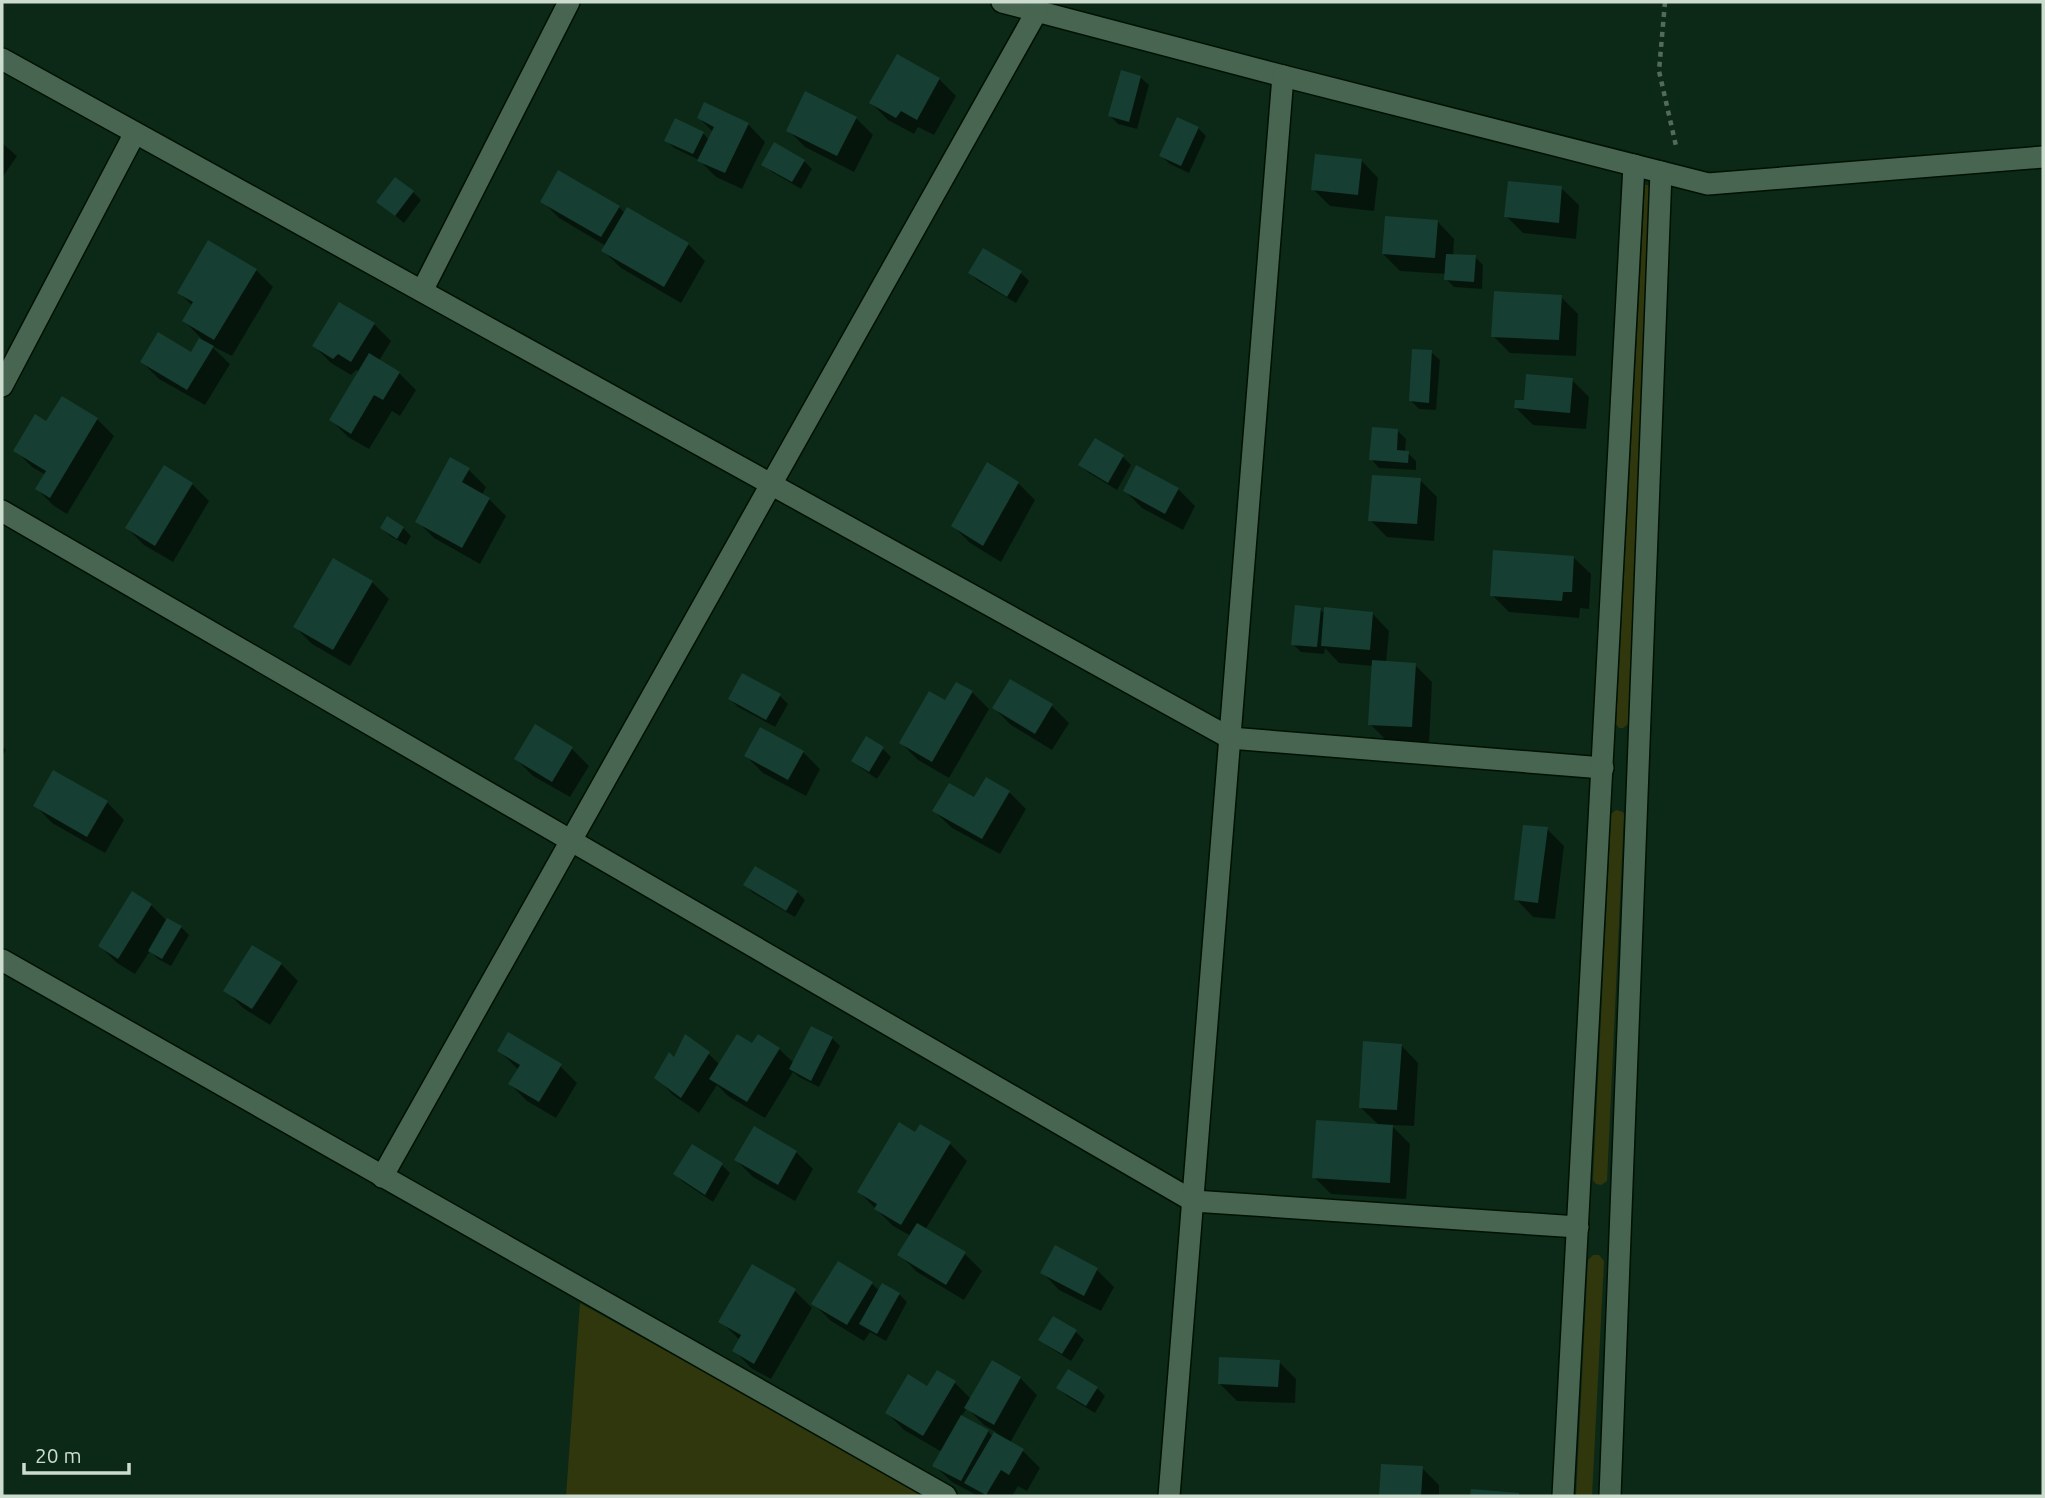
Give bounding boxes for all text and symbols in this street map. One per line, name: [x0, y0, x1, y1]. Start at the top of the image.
scale bar: [24, 1432, 130, 1476]
text: 20 m: [35, 1443, 82, 1467]

